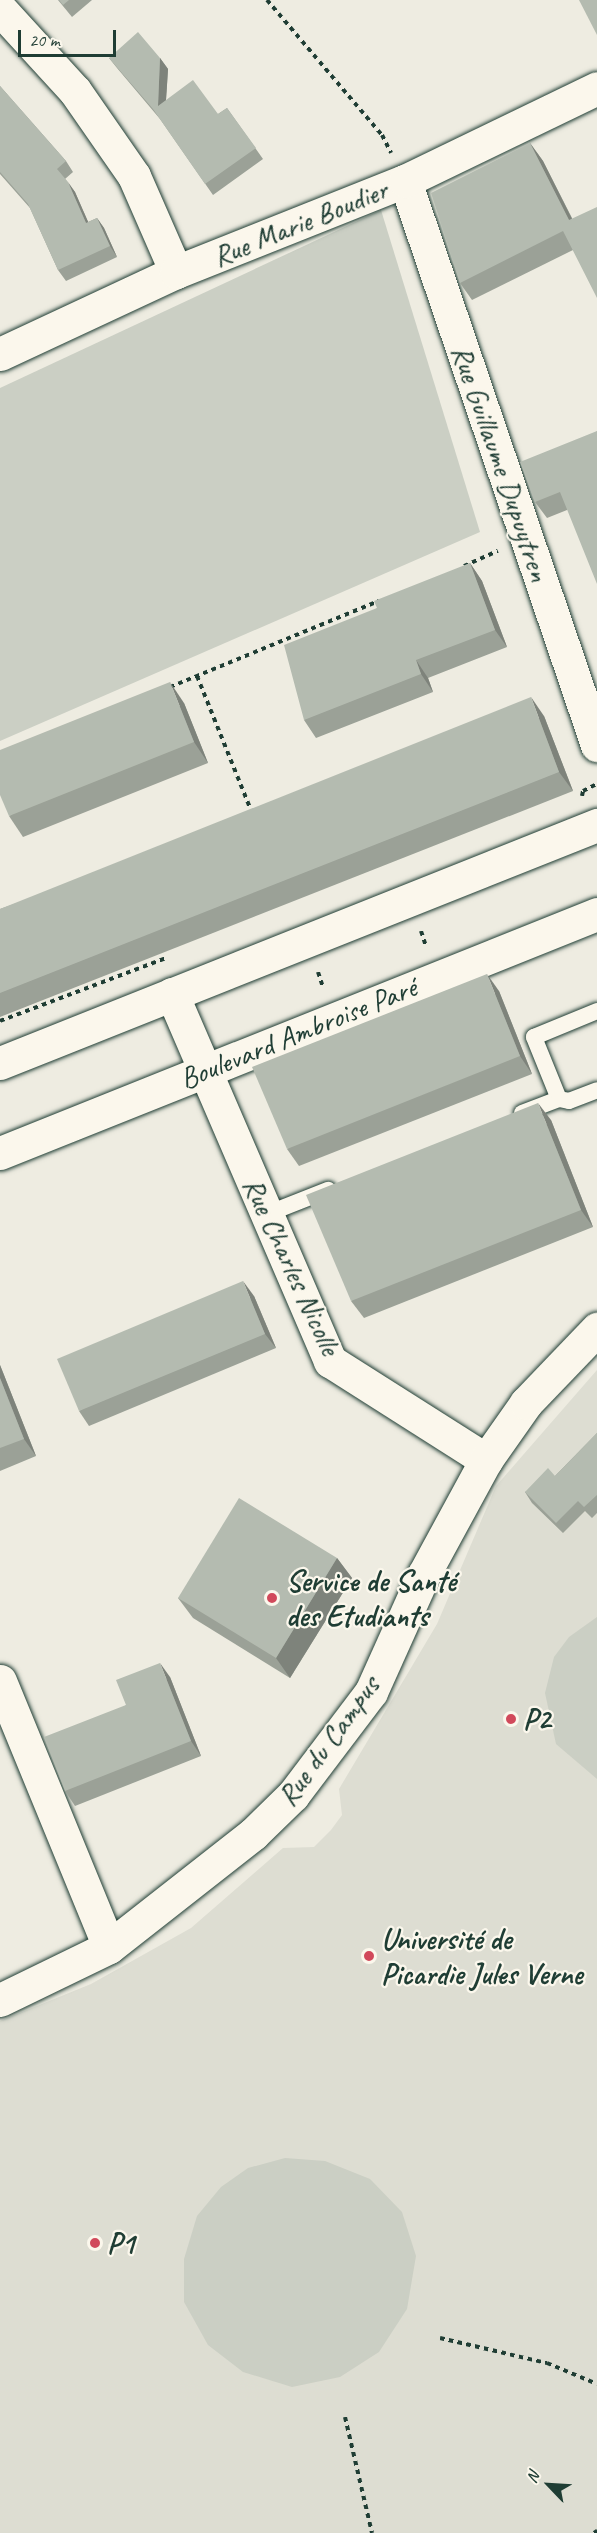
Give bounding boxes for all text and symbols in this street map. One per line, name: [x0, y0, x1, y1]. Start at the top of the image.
scale bar: [21, 18, 118, 56]
text: 20 m: [29, 29, 60, 51]
street label: Rue Marie Boudier: [207, 171, 393, 275]
street label: Rue Guillaume Dupuytren: [444, 340, 558, 586]
street label: Boulevard Ambroise Paré: [175, 969, 421, 1097]
street label: Rue Charles Nicolle: [235, 1171, 349, 1361]
place label: Service de Santé des Etudiants: [286, 1563, 456, 1634]
marker: Service de Santé des Etudiants: [263, 1589, 281, 1607]
street label: Rue du Campus: [269, 1670, 387, 1812]
place label: P2: [523, 1701, 551, 1737]
marker: P2: [504, 1712, 518, 1726]
place label: Université de Picardie Jules Verne: [381, 1921, 582, 1992]
marker: Université de Picardie Jules Verne: [362, 1949, 376, 1963]
place label: P1: [107, 2225, 135, 2261]
marker: P1: [88, 2236, 102, 2250]
north arrow: [519, 2455, 579, 2515]
text: N: [522, 2469, 544, 2486]

